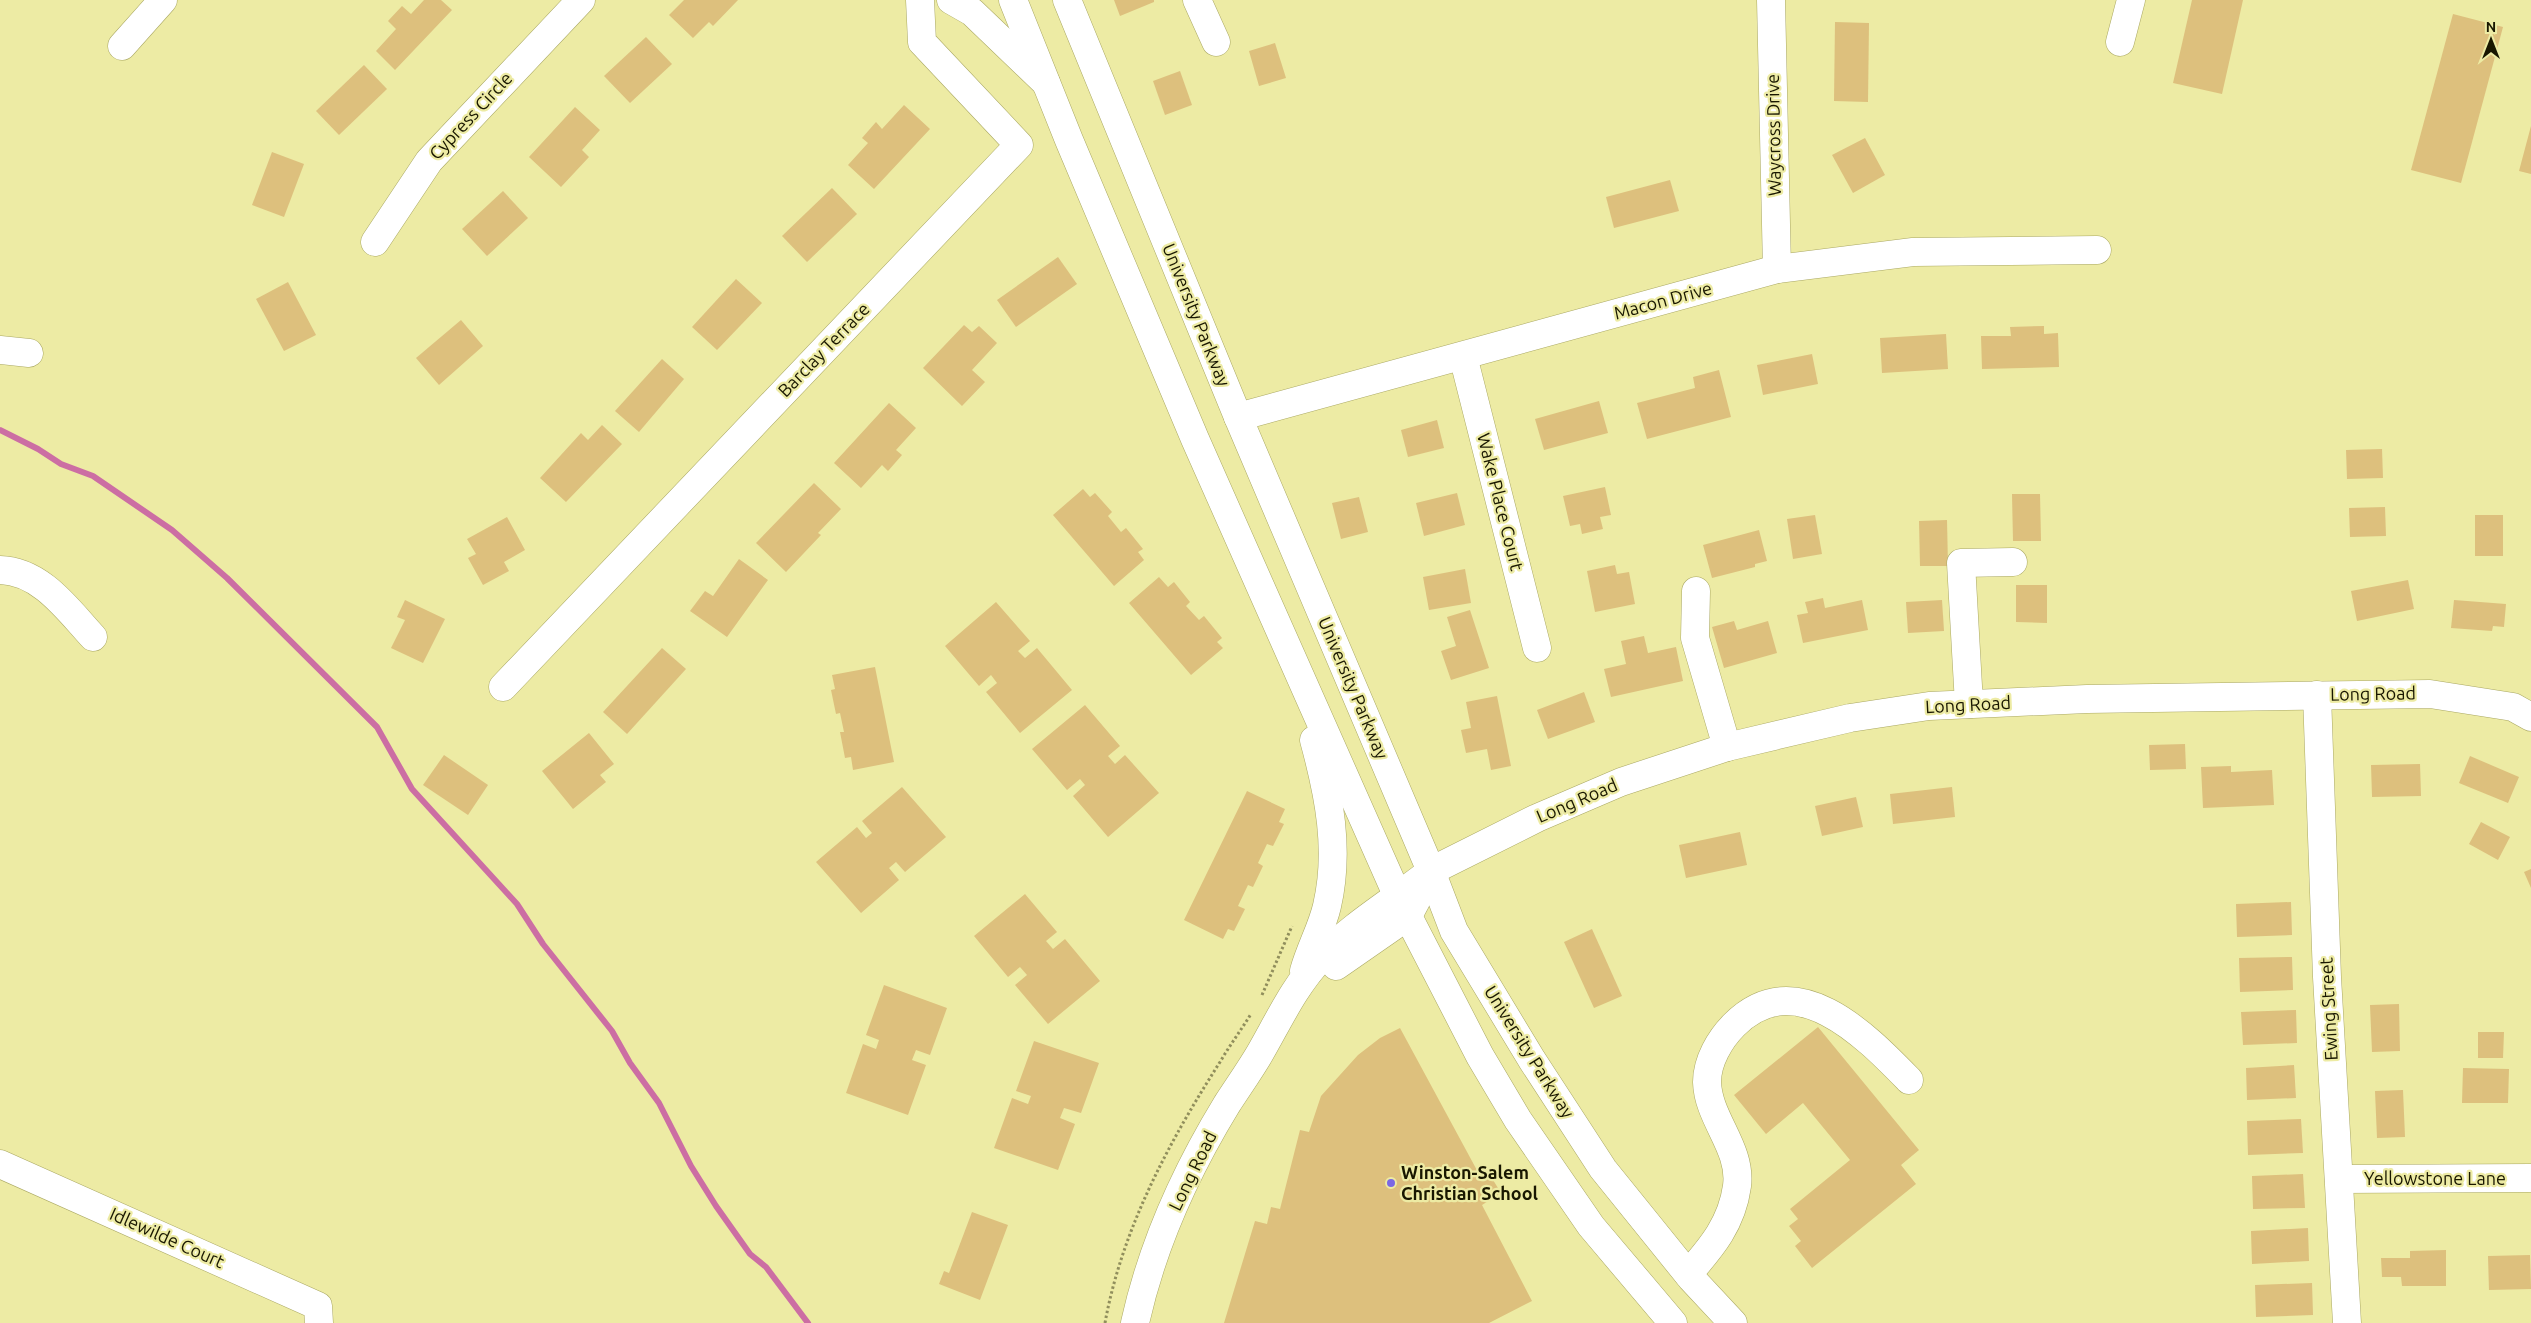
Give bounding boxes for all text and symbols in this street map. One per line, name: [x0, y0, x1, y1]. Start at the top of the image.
north arrow: [2466, 15, 2516, 65]
text: N: [2486, 19, 2496, 35]
street label: Cypress Circle: [425, 68, 516, 163]
street label: Waycross Drive: [1762, 74, 1784, 196]
street label: University Parkway: [1159, 240, 1235, 389]
street label: Macon Drive: [1612, 277, 1714, 323]
street label: Barclay Terrace: [773, 298, 873, 400]
street label: Wake Place Court: [1474, 431, 1528, 573]
street label: University Parkway: [1315, 614, 1393, 762]
street label: Long Road: [2330, 682, 2416, 704]
street label: Long Road: [1925, 692, 2011, 716]
street label: Long Road: [1533, 774, 1620, 826]
street label: Ewing Street: [2315, 957, 2341, 1061]
street label: University Parkway: [1481, 982, 1579, 1122]
street label: Long Road: [1164, 1128, 1220, 1214]
place label: Winston-Salem Christian School: [1401, 1162, 1539, 1203]
street label: Yellowstone Lane: [2364, 1168, 2506, 1188]
marker: Winston-Salem Christian School: [1385, 1177, 1397, 1189]
street label: Idlewilde Court: [107, 1203, 228, 1271]

